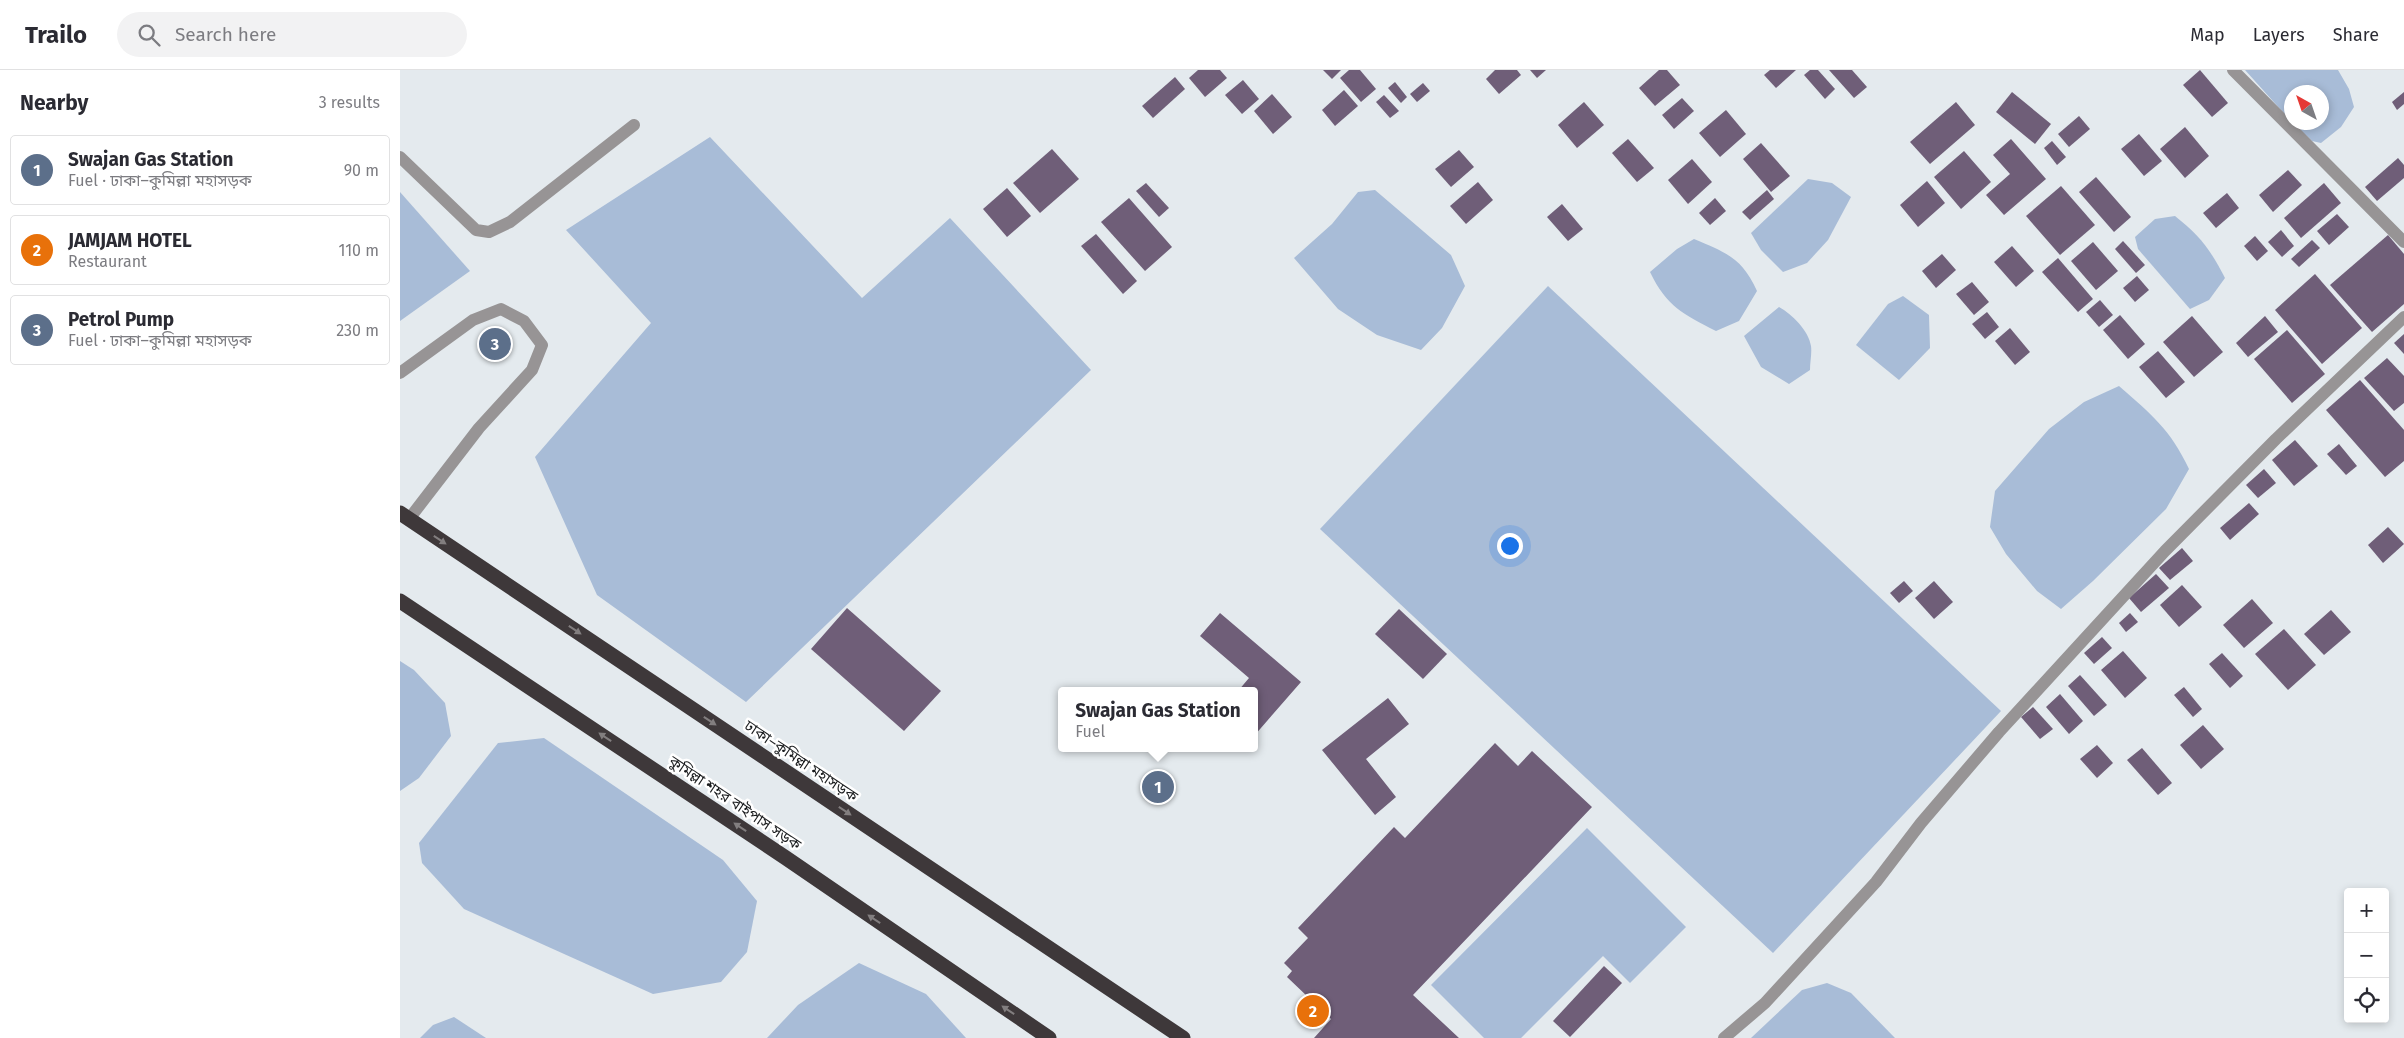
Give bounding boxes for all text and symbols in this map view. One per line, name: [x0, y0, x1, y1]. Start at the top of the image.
search box: [117, 12, 467, 57]
text: Trailo: [25, 21, 87, 49]
icon: search: [135, 21, 163, 49]
text: Search here: [175, 23, 276, 46]
text: Map: [2190, 24, 2225, 46]
text: Layers: [2253, 24, 2305, 46]
text: Share: [2333, 24, 2379, 46]
north arrow: [2284, 85, 2329, 130]
text: Nearby: [20, 90, 88, 116]
text: 3 results: [319, 93, 380, 112]
text: Swajan Gas Station: [68, 148, 234, 171]
text: 1: [33, 161, 41, 180]
text: 90 m: [344, 161, 379, 180]
text: Fuel · ঢাকা–কুমিল্লা মহাসড়ক: [68, 171, 252, 190]
text: JAMJAM HOTEL: [68, 229, 192, 252]
text: 2: [33, 241, 41, 260]
text: 110 m: [338, 241, 379, 260]
text: Restaurant: [68, 252, 147, 271]
text: Petrol Pump: [68, 308, 174, 331]
text: 3: [33, 321, 41, 340]
text: 230 m: [336, 321, 379, 340]
pin: 3: [479, 325, 511, 363]
text: Fuel · ঢাকা–কুমিল্লা মহাসড়ক: [68, 331, 252, 350]
your location: [1497, 533, 1523, 559]
one-way arrow: [434, 535, 447, 545]
one-way arrow: [569, 625, 582, 635]
popup: [1058, 687, 1258, 752]
text: Swajan Gas Station: [1075, 699, 1241, 722]
one-way arrow: [704, 716, 717, 726]
street label: ঢাকা–কুমিল্লা মহাসড়ক: [740, 716, 862, 806]
text: Fuel: [1075, 722, 1105, 741]
one-way arrow: [598, 732, 611, 742]
street label: কুমিল্লা শহর বাইপাস সড়ক: [665, 752, 805, 854]
pin: 1: [1142, 768, 1174, 806]
one-way arrow: [839, 807, 852, 816]
one-way arrow: [733, 823, 747, 832]
map controls: [2344, 888, 2389, 1023]
button: +: [2344, 888, 2389, 933]
one-way arrow: [868, 914, 881, 924]
button: −: [2344, 933, 2389, 978]
button: locate: [2344, 978, 2389, 1023]
pin: 2: [1297, 992, 1329, 1030]
one-way arrow: [1002, 1006, 1015, 1015]

